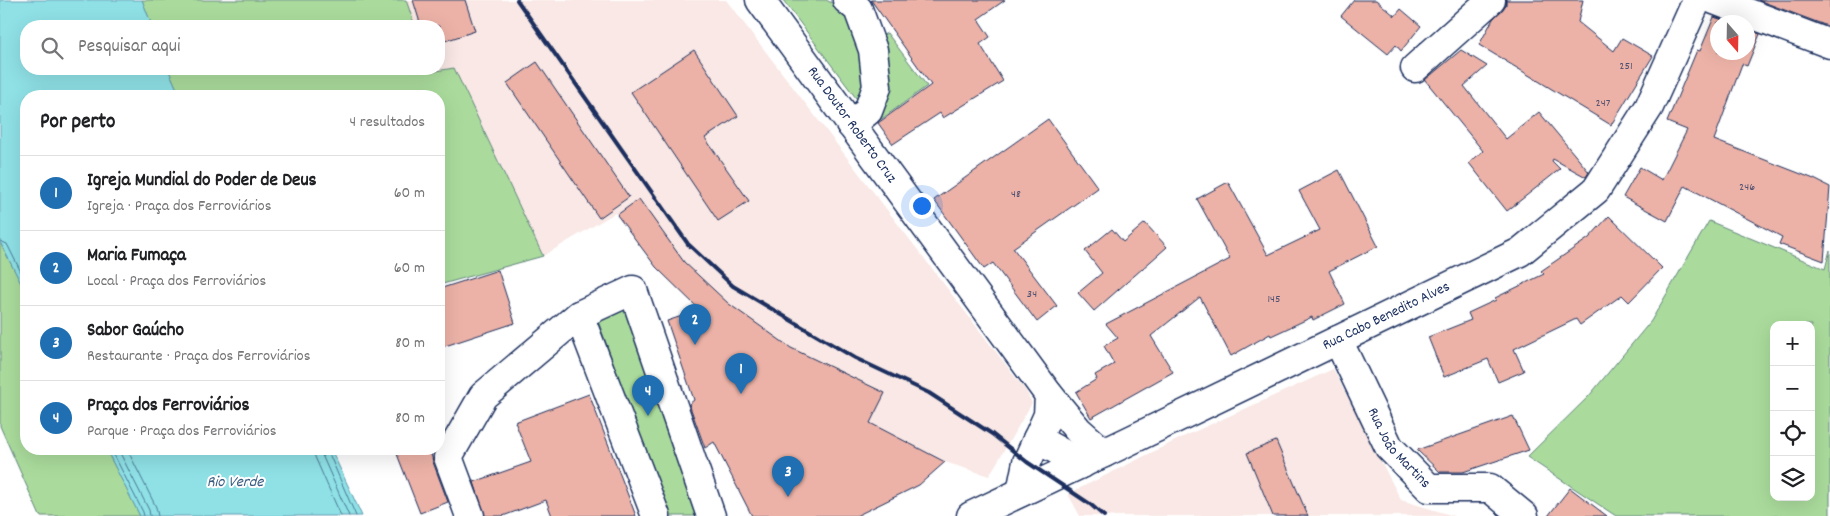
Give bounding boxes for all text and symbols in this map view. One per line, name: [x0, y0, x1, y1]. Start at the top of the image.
north arrow: [1710, 15, 1755, 60]
search box: [20, 20, 445, 75]
icon: search: [38, 34, 66, 62]
text: Pesquisar aqui: [78, 34, 180, 61]
house number: 251: [1619, 58, 1633, 75]
street label: Rua Doutor Roberto Cruz: [801, 62, 902, 188]
house number: 247: [1596, 95, 1611, 112]
text: Por perto: [40, 108, 115, 138]
text: 4 resultados: [350, 111, 425, 134]
text: Igreja Mundial do Poder de Deus: [87, 168, 317, 195]
house number: 246: [1739, 179, 1755, 196]
text: 1: [54, 182, 58, 205]
text: 60 m: [394, 182, 425, 205]
house number: 48: [1011, 186, 1021, 203]
your location: [909, 193, 935, 219]
text: Igreja · Praça dos Ferroviários: [87, 195, 271, 218]
text: Maria Fumaça: [87, 243, 186, 270]
text: 2: [53, 257, 60, 280]
text: 60 m: [394, 257, 425, 280]
text: Local · Praça dos Ferroviários: [87, 270, 266, 293]
street label: Rua Cabo Benedito Alves: [1319, 276, 1454, 357]
house number: 34: [1027, 286, 1037, 303]
house number: 145: [1267, 291, 1281, 308]
pin: 2: [679, 304, 711, 345]
text: Sabor Gaúcho: [87, 318, 184, 345]
map controls: [1770, 321, 1815, 501]
button: +: [1770, 321, 1815, 366]
text: 3: [52, 332, 60, 355]
text: 80 m: [395, 332, 425, 355]
text: Restaurante · Praça dos Ferroviários: [87, 345, 310, 368]
pin: 1: [725, 353, 757, 394]
button: −: [1770, 366, 1815, 411]
pin: 4: [632, 375, 664, 416]
text: Praça dos Ferroviários: [87, 393, 249, 420]
street label: Rua João Martins: [1361, 404, 1435, 494]
text: 4: [53, 407, 59, 430]
text: 80 m: [395, 407, 425, 430]
button: locate: [1770, 411, 1815, 456]
text: Parque · Praça dos Ferroviários: [87, 420, 277, 443]
pin: 3: [772, 456, 804, 497]
button: layers: [1770, 456, 1815, 501]
water label: Rio Verde: [207, 471, 264, 494]

